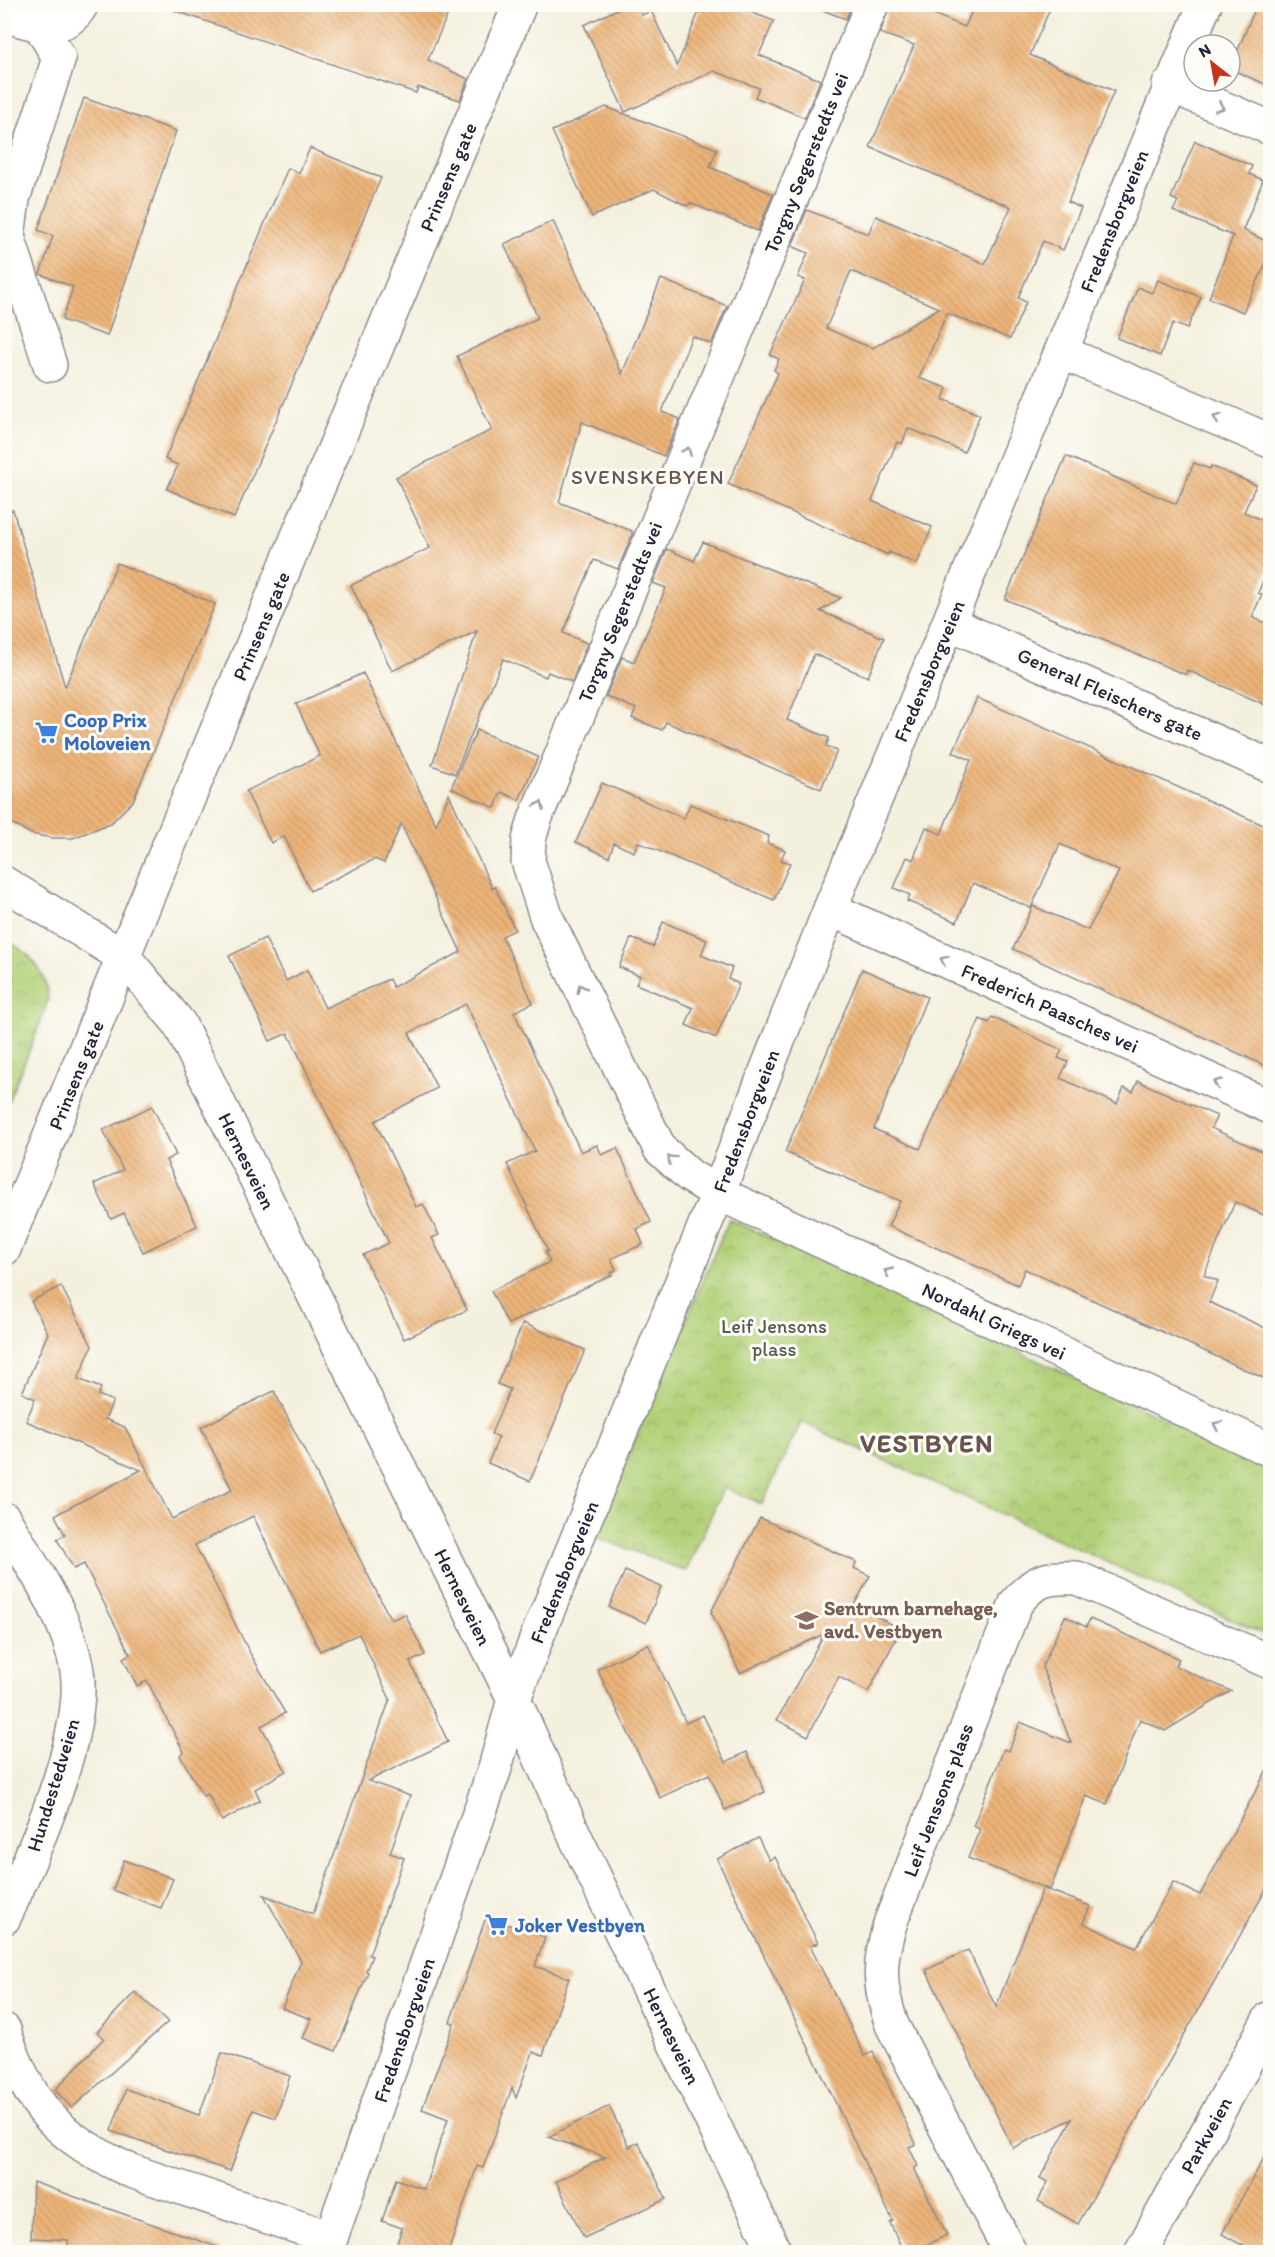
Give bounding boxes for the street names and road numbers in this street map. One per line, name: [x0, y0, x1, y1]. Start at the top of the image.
street label: Torgny Segerstedts vei: [759, 69, 853, 257]
street label: Prinsens gate: [414, 119, 482, 235]
street label: Fredensborgveien: [1074, 146, 1154, 296]
street label: Torgny Segerstedts vei: [573, 518, 667, 706]
street label: Prinsens gate: [227, 568, 295, 684]
street label: Fredensborgveien: [888, 597, 970, 745]
street label: General Fleischers gate: [1014, 642, 1206, 746]
street label: Frederich Paasches vei: [958, 958, 1142, 1058]
street label: Prinsens gate: [43, 1017, 109, 1133]
street label: Fredensborgveien: [708, 1046, 784, 1196]
street label: Hernesveien: [213, 1109, 281, 1214]
street label: Nordahl Griegs vei: [918, 1277, 1070, 1365]
street label: Fredensborgveien: [524, 1497, 604, 1647]
street label: Hernesveien: [429, 1545, 497, 1650]
street label: Hundestedveien: [21, 1715, 85, 1855]
street label: Leif Jenssons plass: [898, 1720, 978, 1880]
street label: Fredensborgveien: [368, 1954, 440, 2106]
street label: Hernesveien: [638, 1984, 706, 2089]
street label: Parkveien: [1175, 2092, 1237, 2178]

